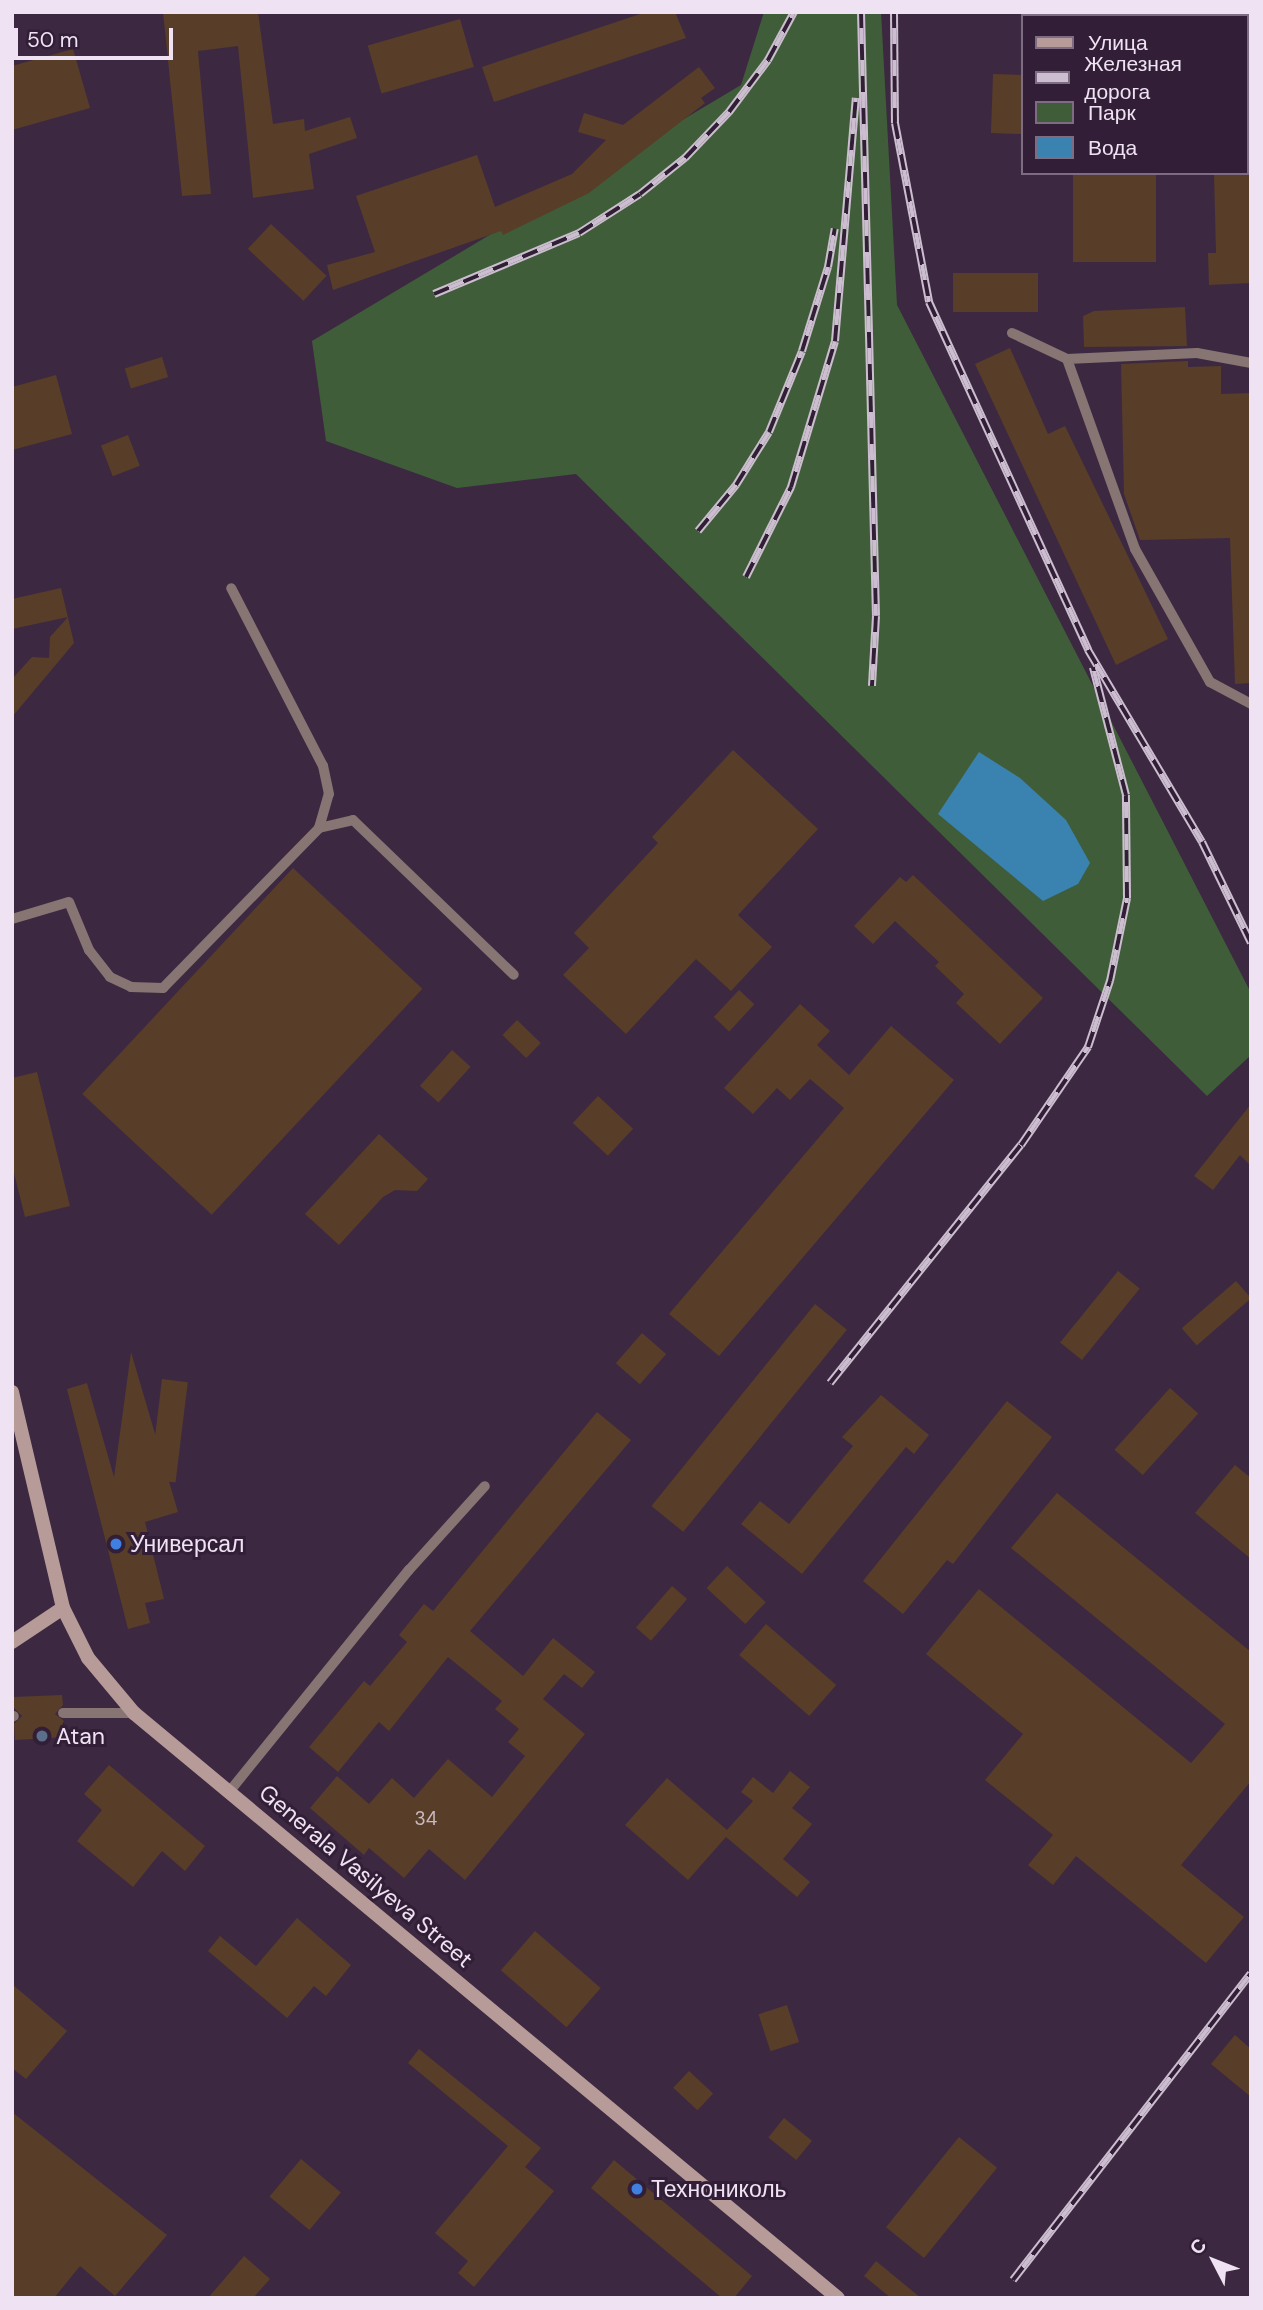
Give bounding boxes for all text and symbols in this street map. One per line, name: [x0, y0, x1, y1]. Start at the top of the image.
scale bar: [18, 14, 177, 58]
legend: [1021, 14, 1249, 175]
text: 50 m: [27, 26, 78, 54]
text: Улица: [1088, 29, 1148, 57]
text: Железная дорога: [1084, 50, 1182, 106]
text: Парк: [1088, 99, 1136, 127]
text: Вода: [1088, 134, 1137, 162]
place label: Универсал: [130, 1530, 244, 1558]
marker: Универсал: [108, 1536, 124, 1552]
place label: Atan: [56, 1722, 105, 1750]
marker: Atan: [34, 1728, 50, 1744]
street label: Generala Vasilyeva Street: [254, 1779, 478, 1973]
house number: 34: [415, 1808, 437, 1830]
place label: Технониколь: [651, 2175, 787, 2203]
marker: Технониколь: [629, 2181, 645, 2197]
north arrow: [1179, 2226, 1249, 2296]
text: С: [1184, 2233, 1212, 2260]

